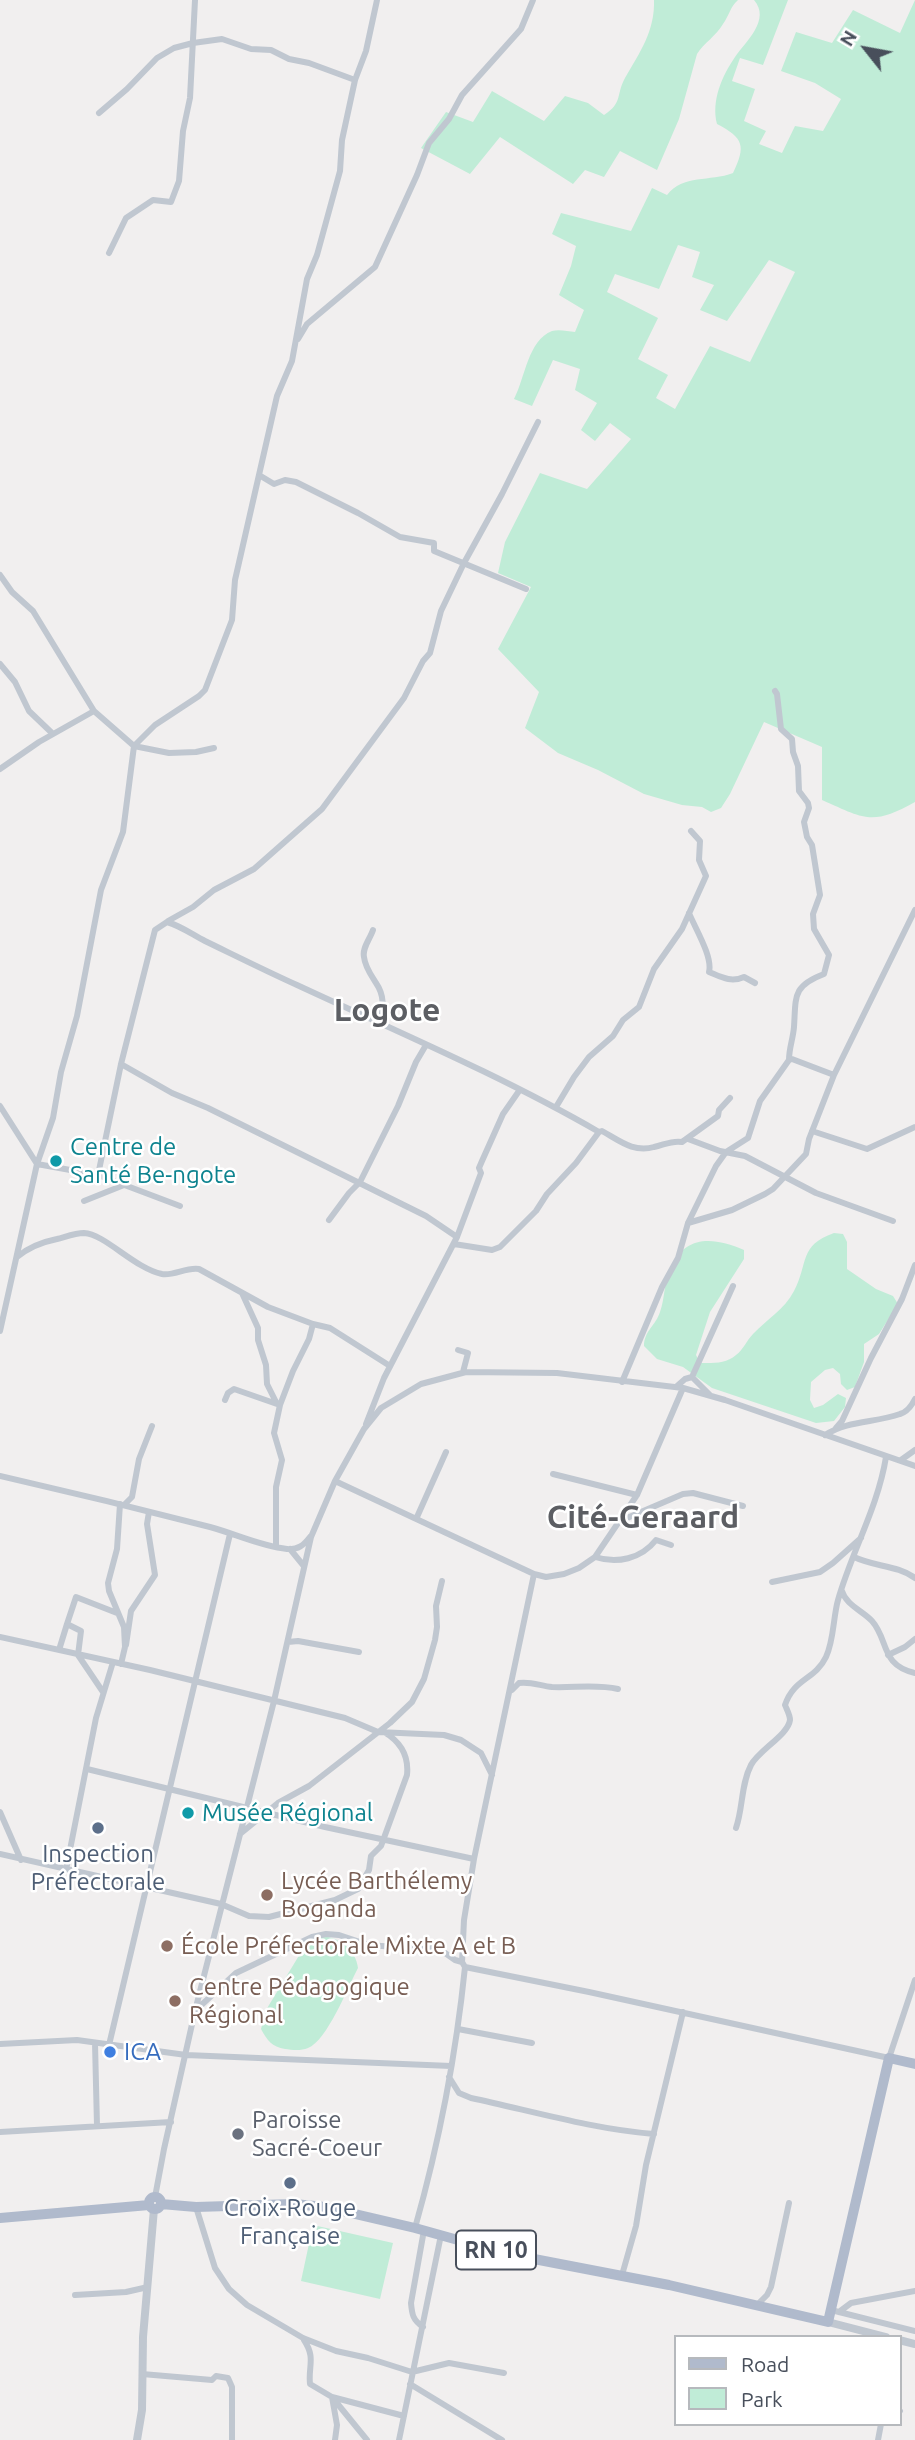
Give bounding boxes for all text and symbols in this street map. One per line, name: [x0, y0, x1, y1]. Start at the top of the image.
north arrow: [831, 14, 901, 84]
text: N: [835, 26, 861, 50]
district label: Logote: [334, 991, 440, 1029]
place label: Centre de Santé Be-ngote: [70, 1133, 236, 1189]
marker: Centre de Santé Be-ngote: [48, 1153, 64, 1169]
district label: Cité-Geraard: [547, 1498, 739, 1536]
place label: Musée Régional: [202, 1799, 373, 1827]
marker: Musée Régional: [180, 1805, 196, 1821]
marker: Inspection Préfectorale: [90, 1820, 106, 1836]
place label: Inspection Préfectorale: [31, 1840, 165, 1896]
place label: Lycée Barthélemy Boganda: [281, 1867, 472, 1923]
marker: Lycée Barthélemy Boganda: [259, 1887, 275, 1903]
place label: École Préfectorale Mixte A et B: [181, 1932, 516, 1960]
marker: École Préfectorale Mixte A et B: [159, 1938, 175, 1954]
place label: Centre Pédagogique Régional: [189, 1973, 410, 2029]
marker: Centre Pédagogique Régional: [167, 1993, 183, 2009]
place label: ICA: [124, 2038, 161, 2066]
marker: ICA: [102, 2044, 118, 2060]
place label: Paroisse Sacré-Coeur: [252, 2106, 382, 2162]
marker: Paroisse Sacré-Coeur: [230, 2126, 246, 2142]
marker: Croix-Rouge Française: [282, 2175, 298, 2191]
place label: Croix-Rouge Française: [224, 2194, 356, 2250]
road number: RN 10: [456, 2230, 536, 2270]
legend: [674, 2335, 901, 2426]
text: Road: [741, 2352, 789, 2376]
text: Park: [741, 2387, 783, 2411]

